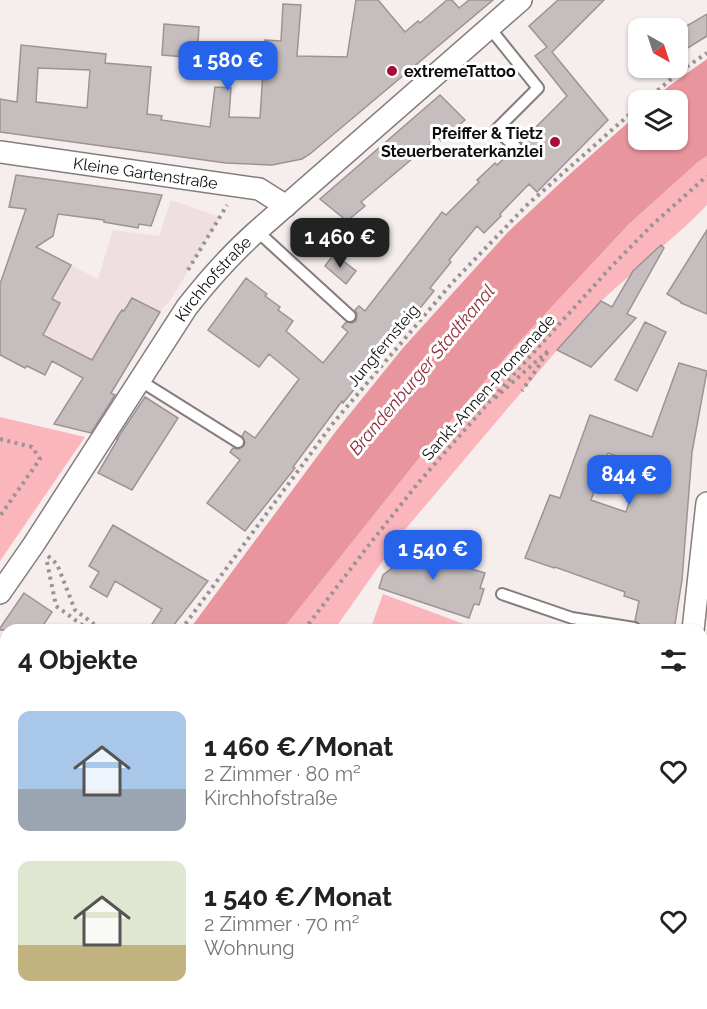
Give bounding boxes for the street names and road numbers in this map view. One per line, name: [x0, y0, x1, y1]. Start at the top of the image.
street label: Kleine Gartenstraße: [72, 154, 219, 193]
street label: Kirchhofstraße: [171, 232, 255, 325]
street label: Jungfernsteig: [344, 300, 423, 390]
street label: Sankt-Annen-Promenade: [418, 311, 559, 464]

